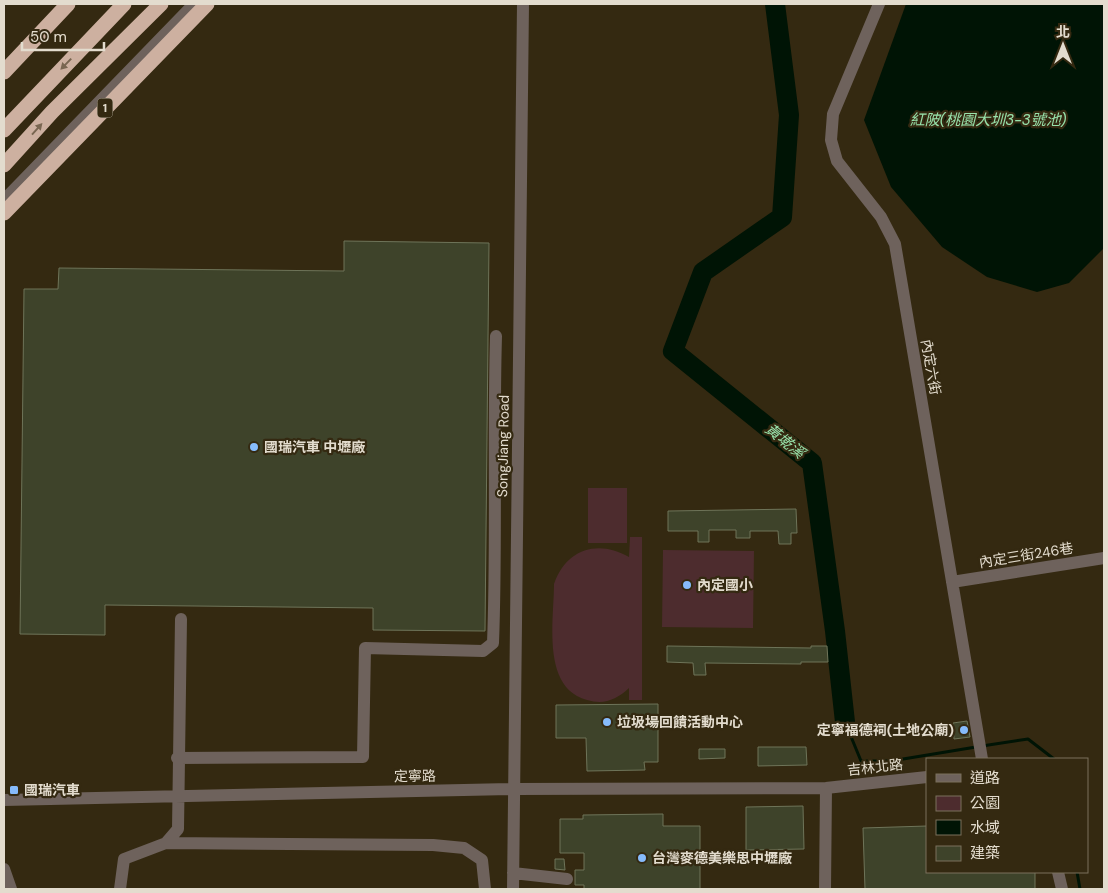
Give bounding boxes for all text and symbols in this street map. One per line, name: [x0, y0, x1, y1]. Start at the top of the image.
scale bar: [22, 20, 105, 52]
north arrow: [1038, 20, 1088, 70]
text: 北: [1056, 23, 1070, 41]
text: 50 m: [30, 27, 67, 47]
one-way arrow: [60, 58, 72, 70]
road number: 1: [98, 99, 112, 118]
water label: 紅陂(桃園大圳3-3號池): [910, 110, 1067, 130]
one-way arrow: [31, 123, 42, 136]
street label: 內定六街: [917, 338, 945, 396]
street label: SongJiang Road: [493, 395, 513, 497]
water label: 黃墘溪: [761, 419, 810, 464]
place label: 國瑞汽車 中壢廠: [264, 438, 365, 456]
marker: 國瑞汽車 中壢廠: [248, 441, 260, 453]
street label: 內定三街246巷: [978, 539, 1074, 571]
place label: 內定國小: [697, 576, 753, 594]
marker: 內定國小: [681, 579, 693, 591]
place label: 垃圾場回饋活動中心: [617, 713, 743, 731]
marker: 垃圾場回饋活動中心: [601, 716, 613, 728]
place label: 定寧福德祠(土地公廟): [817, 721, 954, 739]
marker: 定寧福德祠(土地公廟): [958, 724, 970, 736]
street label: 吉林北路: [846, 755, 904, 779]
legend: [926, 758, 1088, 873]
street label: 定寧路: [394, 767, 436, 785]
text: 道路: [970, 768, 1000, 788]
place label: 國瑞汽車: [24, 781, 80, 799]
marker: 國瑞汽車: [8, 784, 20, 796]
text: 公園: [970, 793, 1000, 813]
text: 水域: [970, 818, 1000, 838]
text: 建築: [970, 843, 1000, 863]
place label: 台灣麥德美樂思中壢廠: [652, 849, 792, 867]
marker: 台灣麥德美樂思中壢廠: [636, 852, 648, 864]

